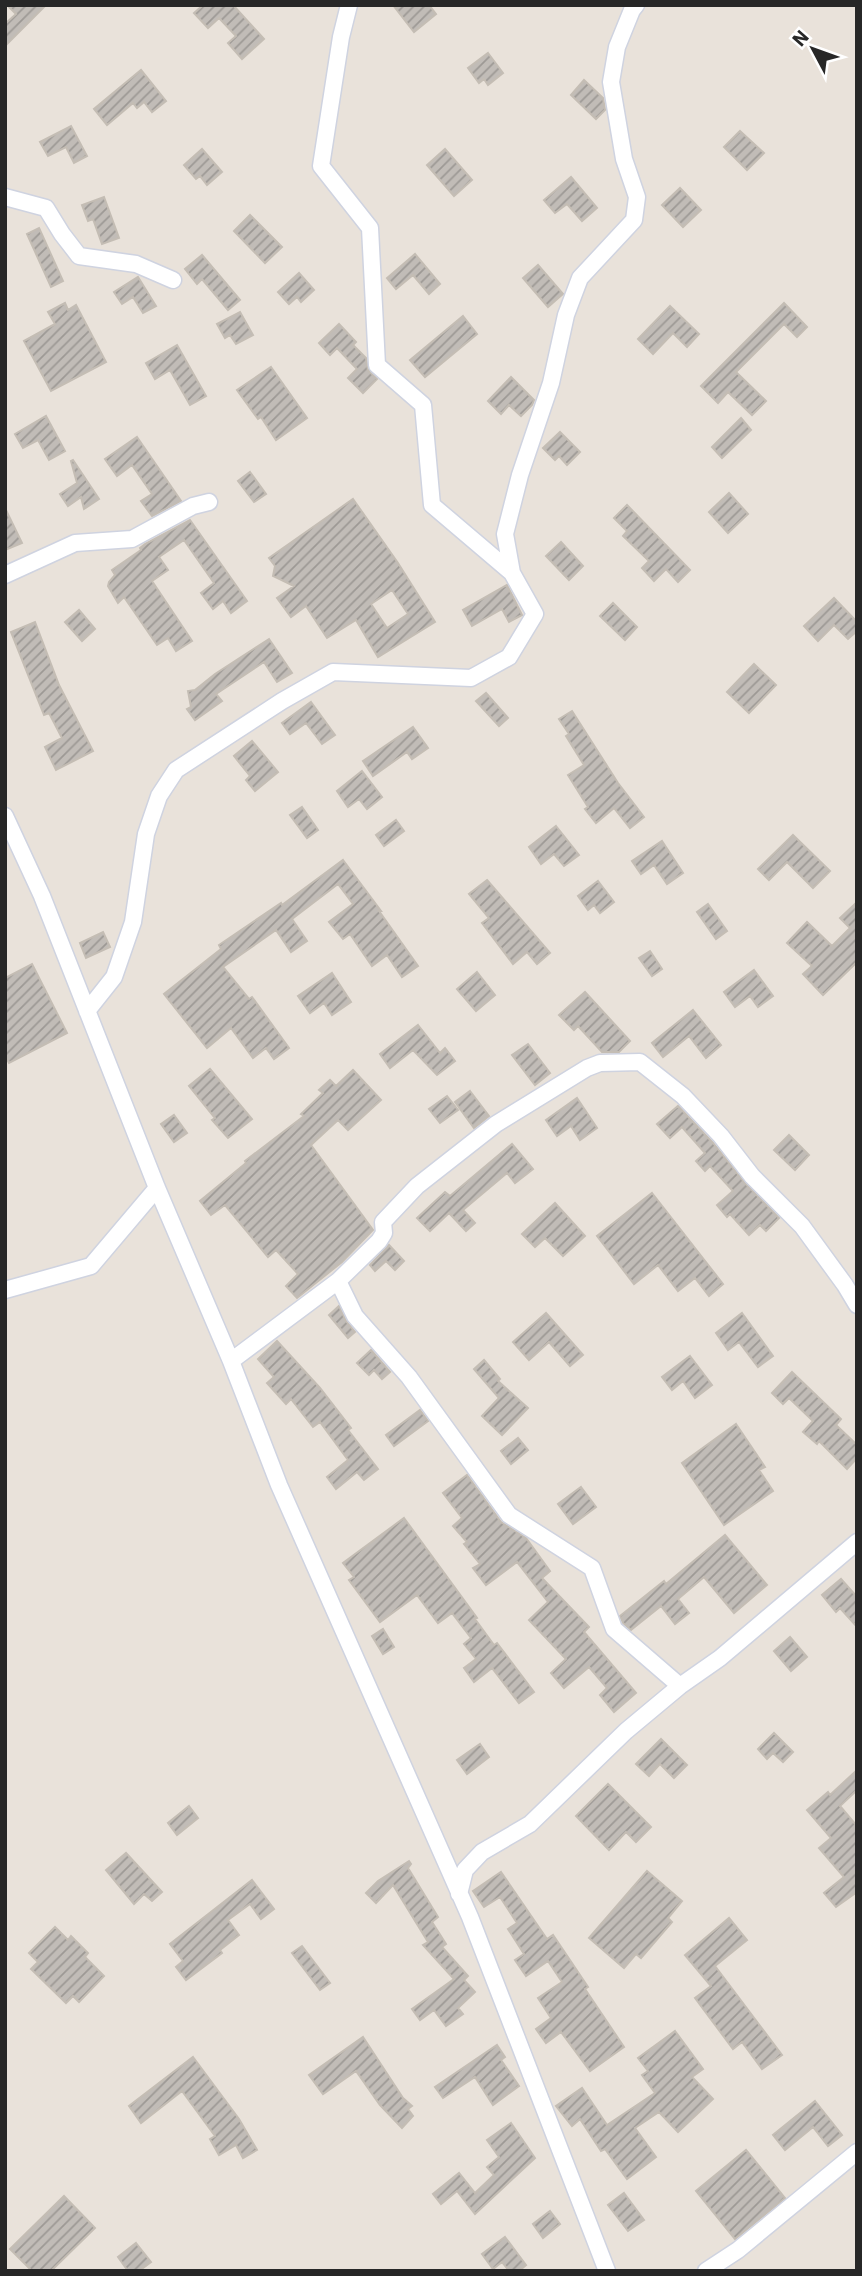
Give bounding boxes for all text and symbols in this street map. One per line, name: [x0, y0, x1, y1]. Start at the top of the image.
north arrow: [778, 14, 848, 84]
text: N: [787, 25, 814, 51]

